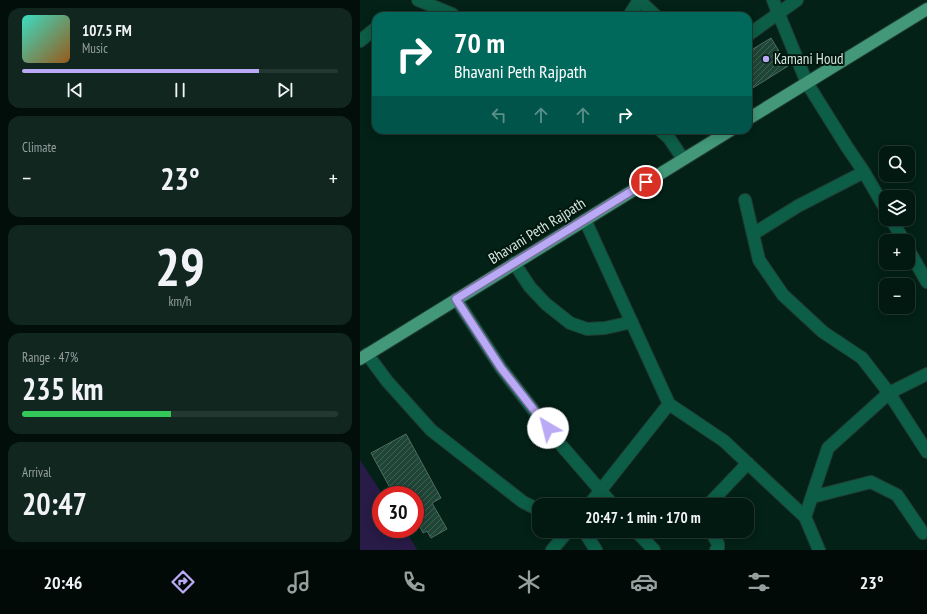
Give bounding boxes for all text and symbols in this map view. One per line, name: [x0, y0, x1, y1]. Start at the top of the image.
text: 107.5 FM: [82, 21, 132, 40]
text: 70 m: [454, 24, 505, 61]
icon: right: [388, 28, 440, 80]
text: Music: [82, 40, 108, 57]
place label: Kamani Houd: [774, 49, 843, 68]
marker: Kamani Houd: [761, 54, 771, 64]
text: Bhavani Peth Rajpath: [454, 60, 587, 83]
icon: previous: [64, 79, 86, 101]
icon: pause: [169, 79, 191, 101]
icon: next: [274, 79, 296, 101]
icon: left: [488, 104, 510, 126]
icon: ahead: [530, 104, 552, 126]
icon: ahead: [572, 104, 594, 126]
icon: right: [614, 104, 636, 126]
text: Climate: [22, 139, 56, 156]
map controls: [879, 146, 915, 314]
button: search: [879, 146, 915, 182]
text: 23°: [160, 159, 200, 198]
text: −: [22, 164, 31, 192]
text: +: [329, 164, 338, 192]
pin: [629, 165, 663, 199]
icon: arrive: [635, 171, 657, 193]
button: layers: [879, 190, 915, 226]
street label: Bhavani Peth Rajpath: [485, 193, 589, 268]
text: 29: [155, 233, 205, 300]
button: +: [879, 234, 915, 270]
button: −: [879, 278, 915, 314]
text: km/h: [168, 293, 192, 310]
text: Range · 47%: [22, 349, 78, 366]
text: 235 km: [22, 369, 103, 408]
position arrow: [527, 407, 569, 449]
text: Arrival: [22, 464, 51, 481]
text: 20:47: [22, 484, 87, 523]
speed limit sign: 30: [372, 486, 424, 538]
text: 20:47 · 1 min · 170 m: [585, 508, 701, 527]
icon: directions: [169, 568, 197, 596]
icon: music: [285, 568, 313, 596]
icon: phone: [400, 568, 428, 596]
icon: climate: [515, 568, 543, 596]
icon: car: [630, 568, 658, 596]
icon: filters: [745, 568, 773, 596]
text: 20:46: [44, 571, 82, 594]
text: 23°: [860, 571, 883, 594]

